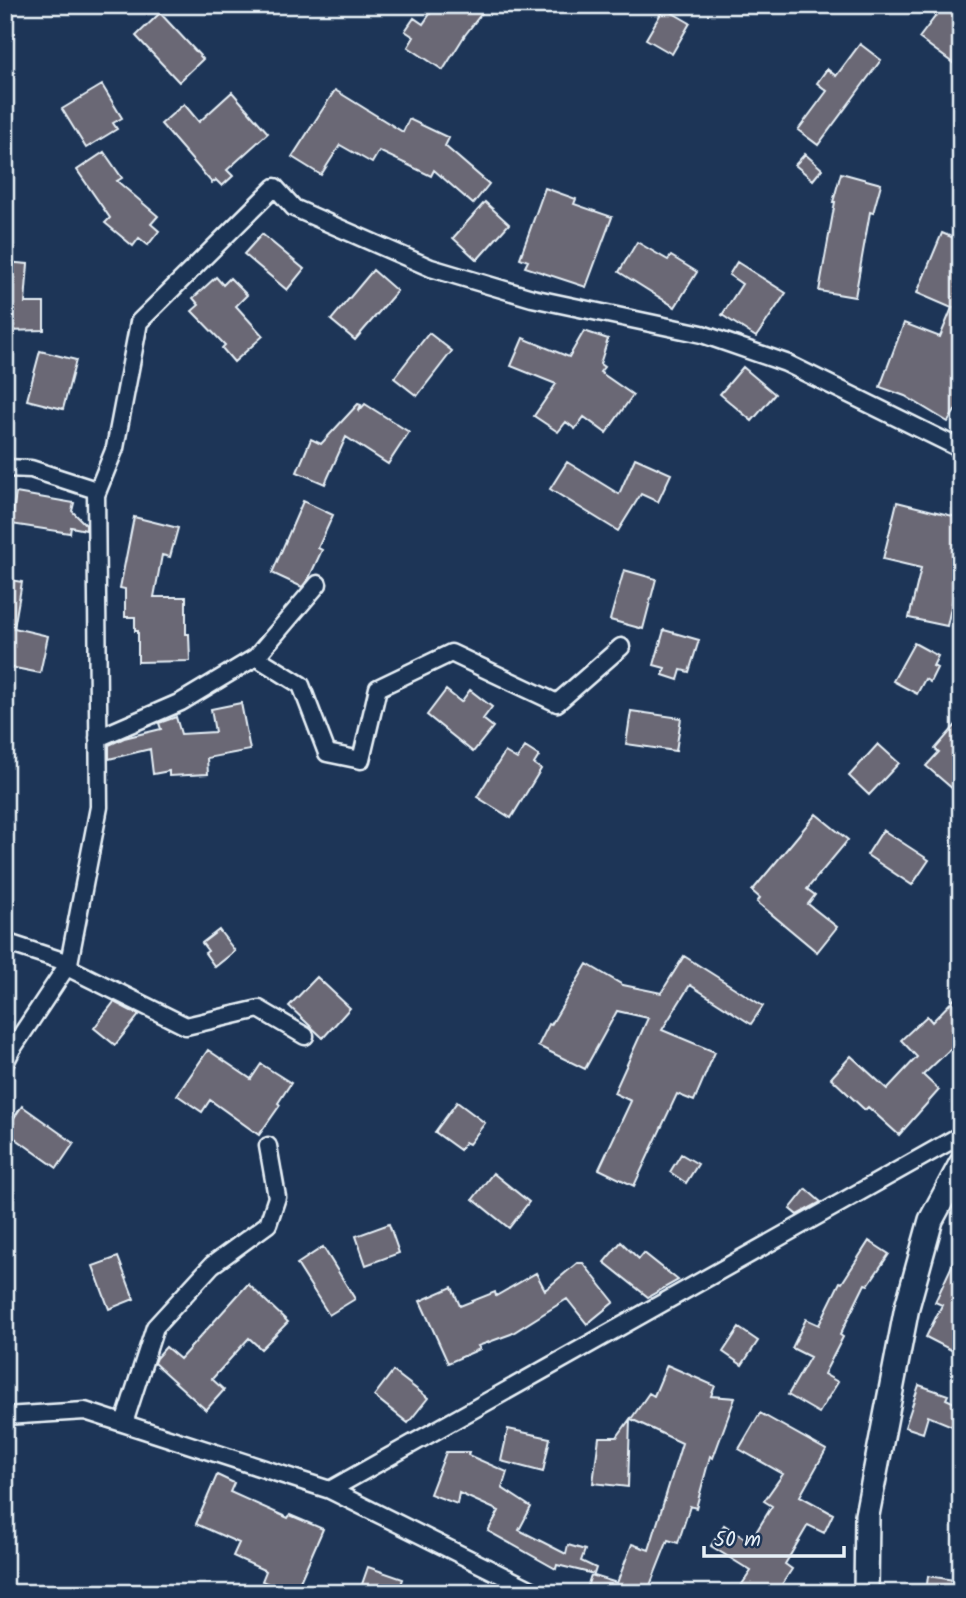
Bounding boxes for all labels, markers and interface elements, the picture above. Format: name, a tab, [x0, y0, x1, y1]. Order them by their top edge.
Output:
scale bar	[704, 1514, 844, 1558]
text: 50 m	[714, 1524, 761, 1557]

